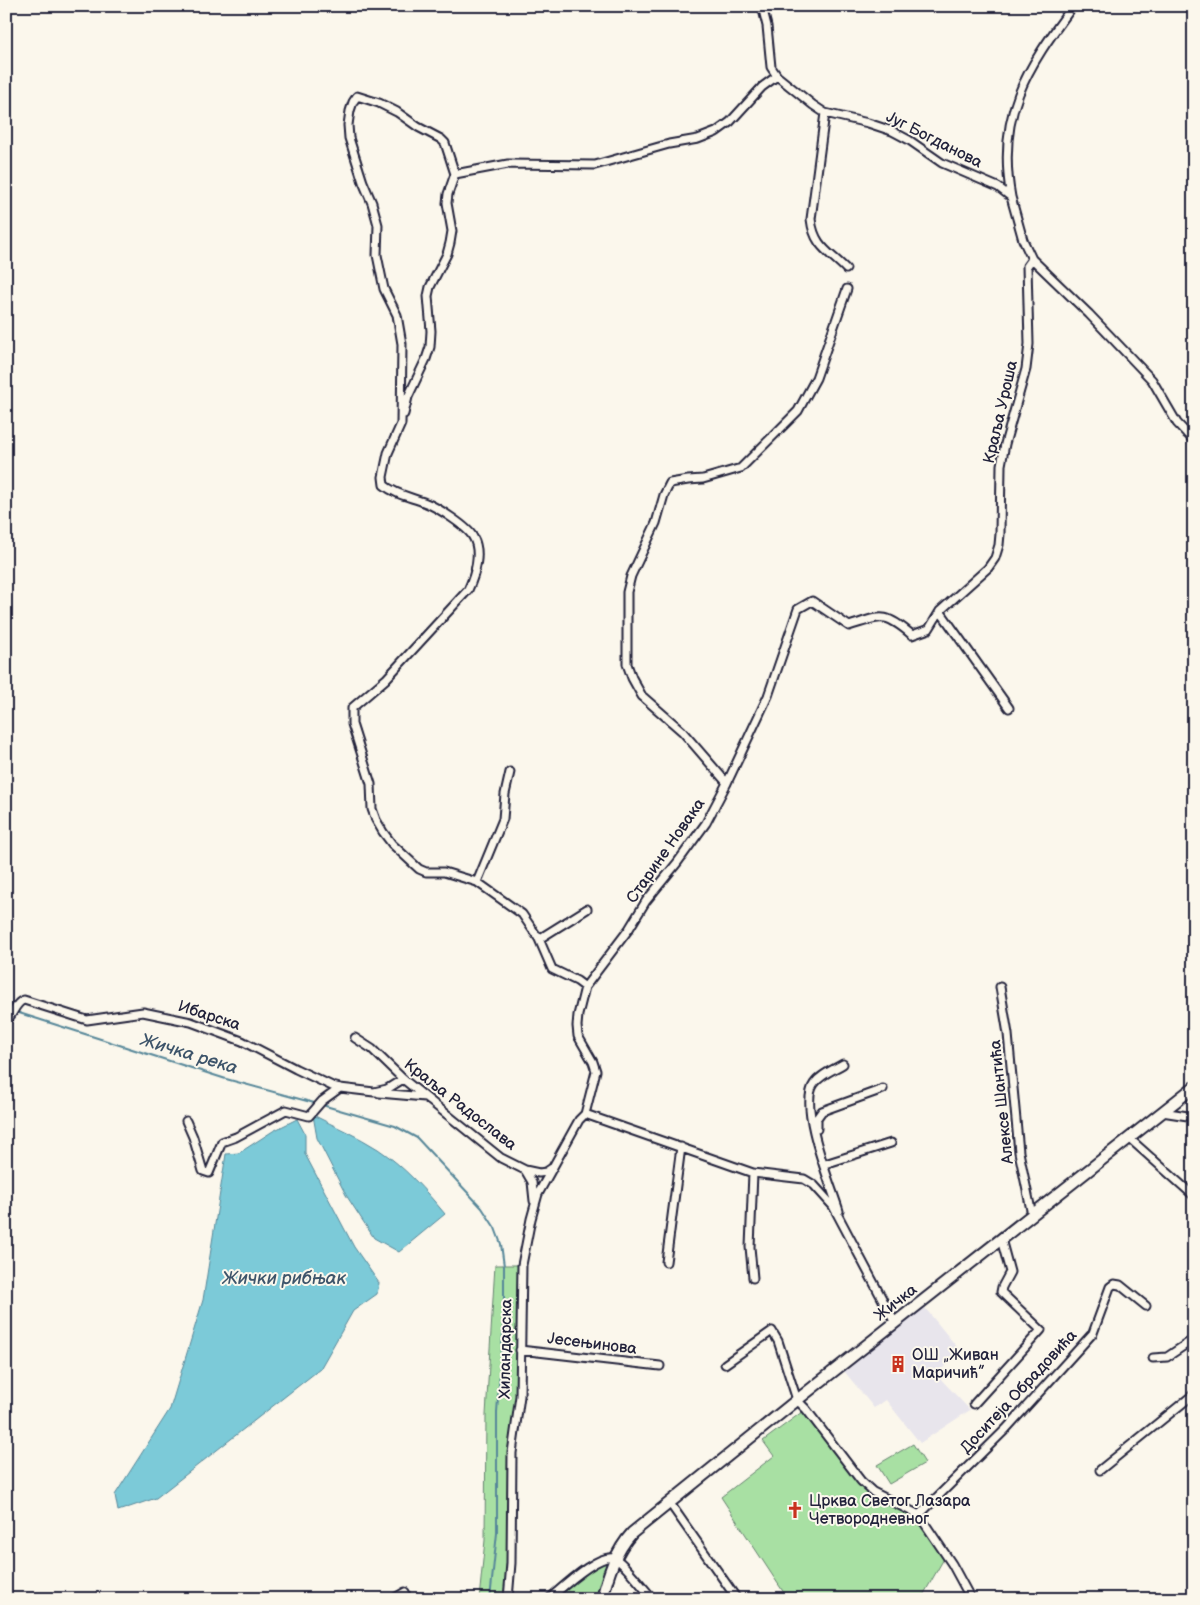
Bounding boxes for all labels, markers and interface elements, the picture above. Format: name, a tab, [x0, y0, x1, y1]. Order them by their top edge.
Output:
street label: Југ Богданова	[883, 108, 986, 173]
street label: Краља Уроша	[980, 358, 1022, 465]
street label: Старине Новака	[623, 795, 709, 907]
street label: Ибарска	[175, 997, 243, 1035]
water label: Жичка река	[137, 1029, 240, 1079]
street label: Алексе Шантића	[986, 1038, 1018, 1166]
street label: Краља Радослава	[400, 1055, 520, 1155]
water label: Жички рибњак	[221, 1268, 346, 1289]
street label: Жичка	[871, 1280, 922, 1326]
street label: Хиландарска	[496, 1298, 516, 1399]
street label: Доситеја Обрадовића	[957, 1326, 1081, 1458]
street label: Јесењинова	[546, 1329, 638, 1359]
place label: ОШ „Живан Маричић”	[912, 1346, 999, 1383]
building icon: ОШ „Живан Маричић”	[888, 1354, 908, 1374]
place label: Црква Светог Лазара Четвородневног	[809, 1492, 971, 1529]
church icon: Црква Светог Лазара Четвородневног	[785, 1500, 805, 1520]

